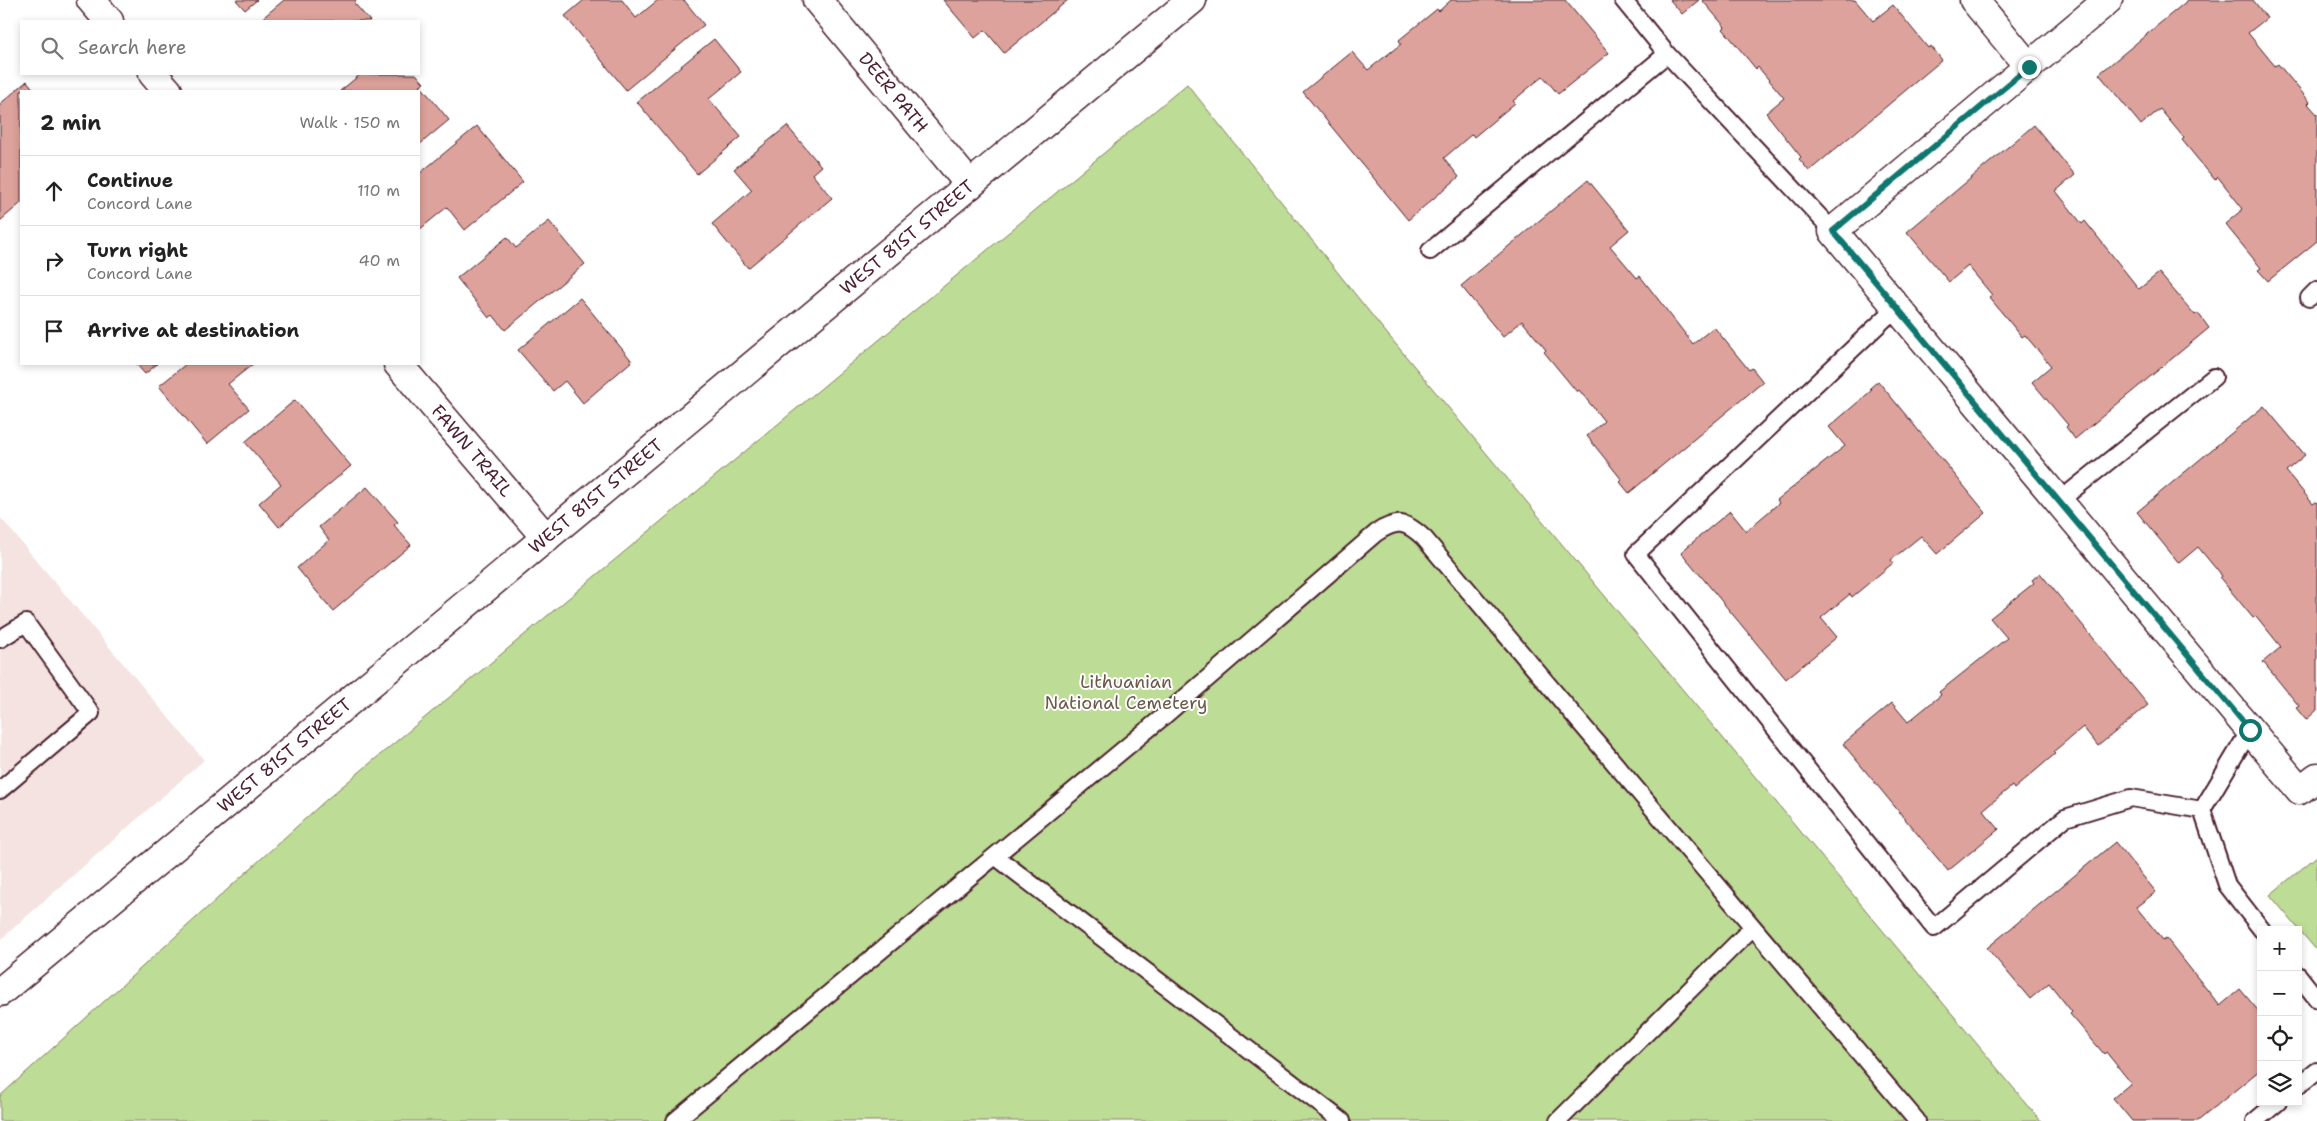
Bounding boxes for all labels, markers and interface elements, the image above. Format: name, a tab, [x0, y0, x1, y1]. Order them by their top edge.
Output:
search box	[20, 20, 420, 75]
icon: search	[38, 34, 66, 62]
text: Search here	[78, 35, 187, 60]
street label: DEER PATH	[853, 47, 934, 138]
route end	[2018, 56, 2041, 79]
text: 2 min	[40, 109, 101, 137]
text: Walk · 150 m	[299, 112, 400, 133]
text: Continue	[87, 168, 173, 193]
street label: WEST 81ST STREET	[835, 174, 979, 300]
icon: ahead	[40, 177, 68, 205]
text: 110 m	[357, 180, 400, 201]
text: Concord Lane	[87, 193, 193, 214]
text: Turn right	[87, 238, 188, 263]
icon: right	[40, 247, 68, 275]
text: 40 m	[358, 250, 400, 271]
text: Concord Lane	[87, 263, 193, 284]
icon: arrive	[40, 317, 68, 345]
text: Arrive at destination	[87, 318, 299, 343]
street label: FAWN TRAIL	[426, 400, 518, 502]
street label: WEST 81ST STREET	[524, 433, 668, 559]
park label: Lithuanian National Cemetery	[1045, 670, 1207, 715]
street label: WEST 81ST STREET	[212, 692, 357, 818]
route start	[2239, 719, 2262, 742]
map controls	[2257, 926, 2302, 1106]
button: +	[2257, 926, 2302, 971]
button: −	[2257, 971, 2302, 1016]
button: locate	[2257, 1016, 2302, 1061]
button: layers	[2257, 1061, 2302, 1106]

